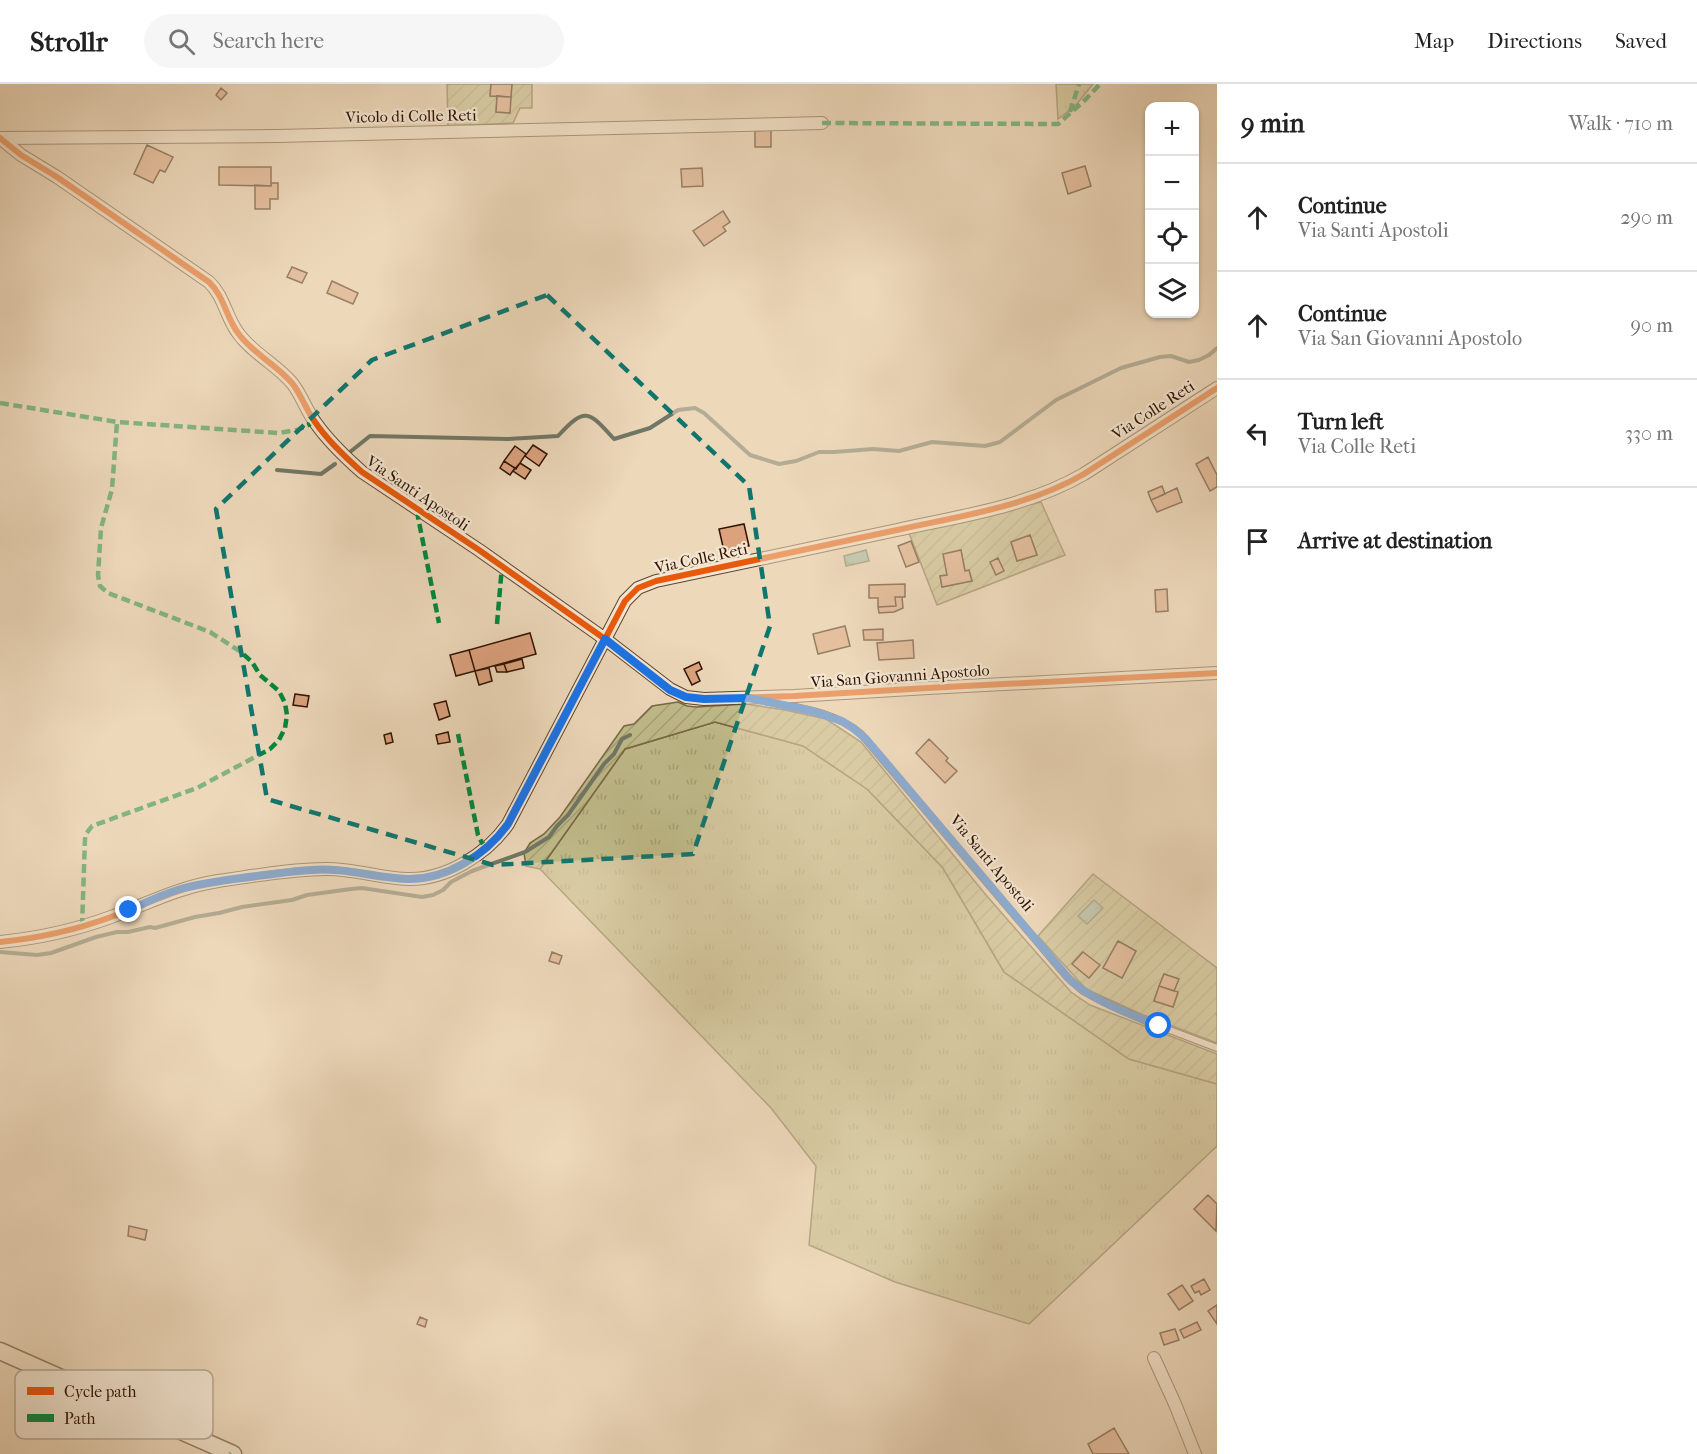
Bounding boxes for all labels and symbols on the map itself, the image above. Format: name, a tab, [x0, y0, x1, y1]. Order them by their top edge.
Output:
street label: Vicolo di Colle Reti	[344, 105, 477, 127]
street label: Via Colle Reti	[1107, 376, 1198, 444]
street label: Via Santi Apostoli	[362, 451, 474, 535]
street label: Via Colle Reti	[652, 539, 749, 577]
street label: Via San Giovanni Apostolo	[809, 660, 990, 692]
street label: Via Santi Apostoli	[945, 810, 1038, 915]
route end	[115, 896, 141, 922]
route start	[1145, 1012, 1171, 1038]
legend	[15, 1370, 213, 1439]
text: Cycle path	[64, 1382, 136, 1401]
text: Path	[64, 1409, 96, 1428]

